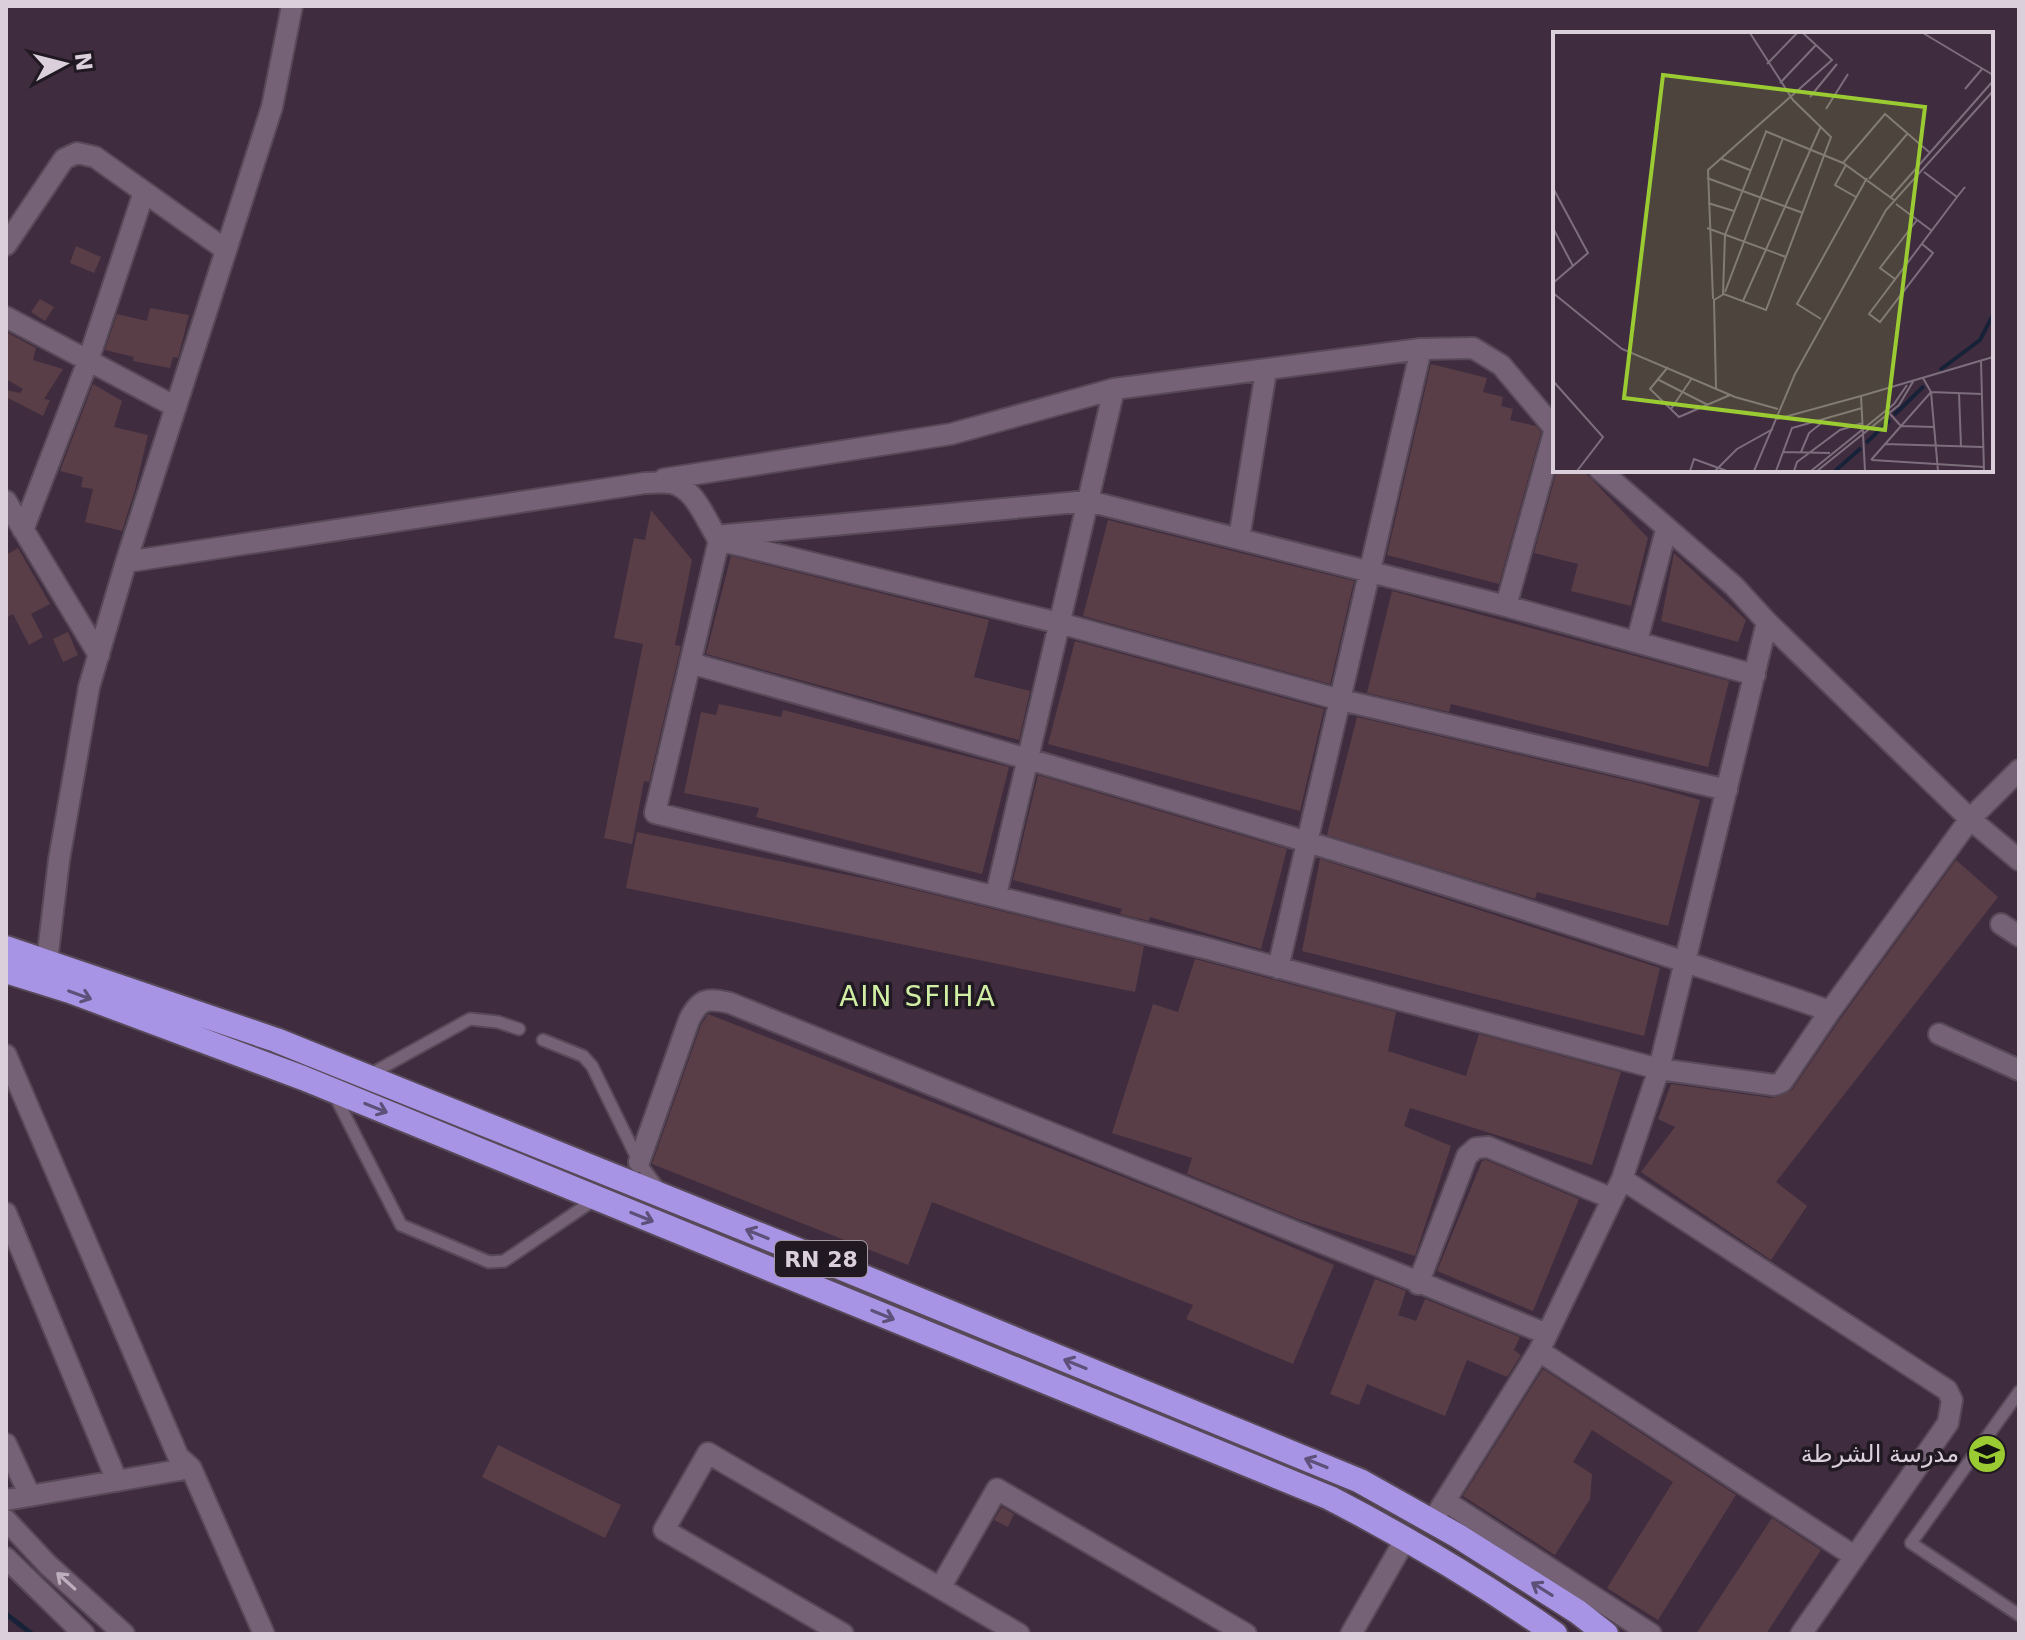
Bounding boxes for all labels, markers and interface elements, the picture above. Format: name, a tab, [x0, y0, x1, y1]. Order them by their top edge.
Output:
north arrow	[24, 24, 104, 104]
inset map	[1553, 32, 1993, 472]
text: N	[70, 51, 97, 72]
district label: AIN SFIHA	[839, 980, 997, 1013]
one-way arrow	[67, 989, 92, 1004]
one-way arrow	[363, 1101, 388, 1116]
one-way arrow	[629, 1210, 654, 1225]
one-way arrow	[745, 1225, 770, 1240]
road number: RN 28	[775, 1241, 867, 1277]
one-way arrow	[870, 1309, 895, 1323]
one-way arrow	[1063, 1356, 1088, 1370]
school or university icon: مدرسة الشرطة	[1966, 1433, 2008, 1475]
place label: مدرسة الشرطة	[1801, 1440, 1959, 1468]
one-way arrow	[1304, 1455, 1329, 1469]
one-way arrow	[56, 1572, 76, 1591]
one-way arrow	[1531, 1581, 1554, 1597]

